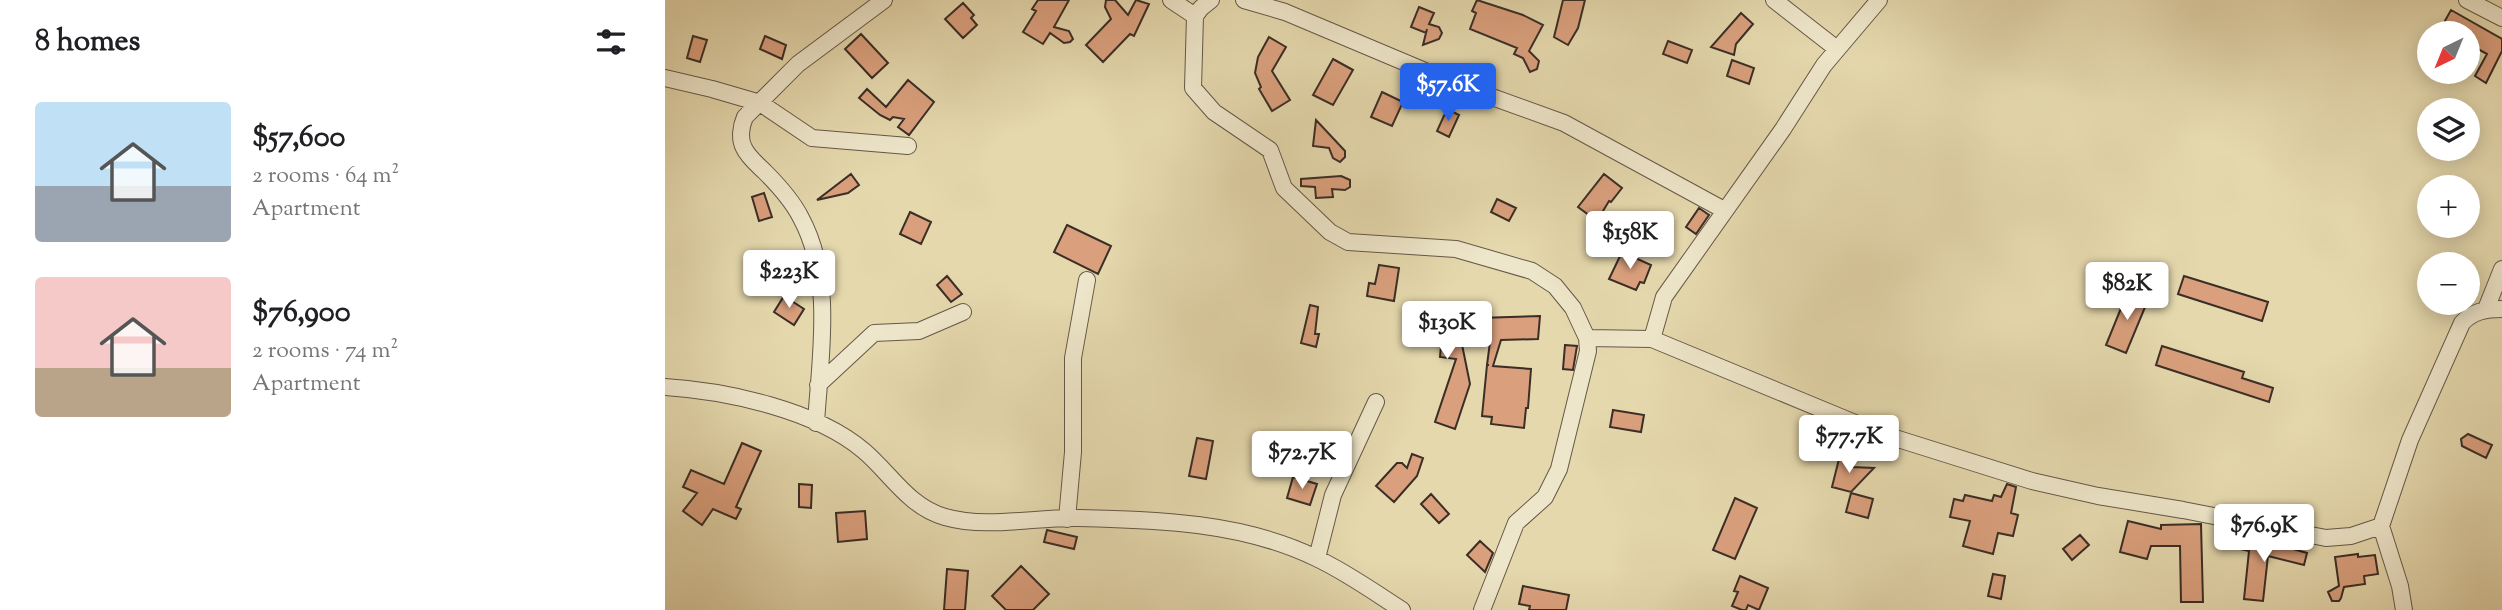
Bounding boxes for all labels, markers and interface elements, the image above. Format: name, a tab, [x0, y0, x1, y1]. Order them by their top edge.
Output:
text: 8 homes	[35, 21, 140, 64]
north arrow	[2417, 21, 2480, 84]
map controls	[2417, 21, 2480, 315]
icon: filters	[592, 23, 630, 61]
pin: $57.6K	[1391, 64, 1505, 123]
text: $57.6K	[1416, 69, 1480, 102]
button: layers	[2417, 98, 2480, 161]
text: $57,600	[252, 117, 345, 160]
icon: home	[91, 130, 175, 214]
text: 2 rooms · 64 m²	[252, 160, 399, 193]
button: +	[2417, 175, 2480, 238]
text: Apartment	[252, 193, 361, 226]
pin: $158K	[1581, 212, 1679, 271]
text: $158K	[1602, 217, 1658, 250]
pin: $223K	[740, 250, 838, 310]
button: −	[2417, 252, 2480, 315]
text: $223K	[759, 256, 819, 289]
pin: $82K	[2086, 262, 2168, 322]
text: $82K	[2102, 268, 2152, 301]
text: $76,900	[252, 292, 351, 335]
pin: $130K	[1398, 302, 1496, 361]
icon: home	[91, 305, 175, 389]
text: $130K	[1418, 307, 1476, 340]
text: 2 rooms · 74 m²	[252, 335, 398, 368]
text: Apartment	[252, 368, 361, 401]
pin: $77.7K	[1792, 416, 1906, 475]
text: $77.7K	[1815, 421, 1883, 454]
pin: $72.7K	[1245, 432, 1359, 491]
text: $72.7K	[1268, 437, 1336, 470]
pin: $76.9K	[2207, 504, 2321, 564]
text: $76.9K	[2230, 510, 2298, 543]

